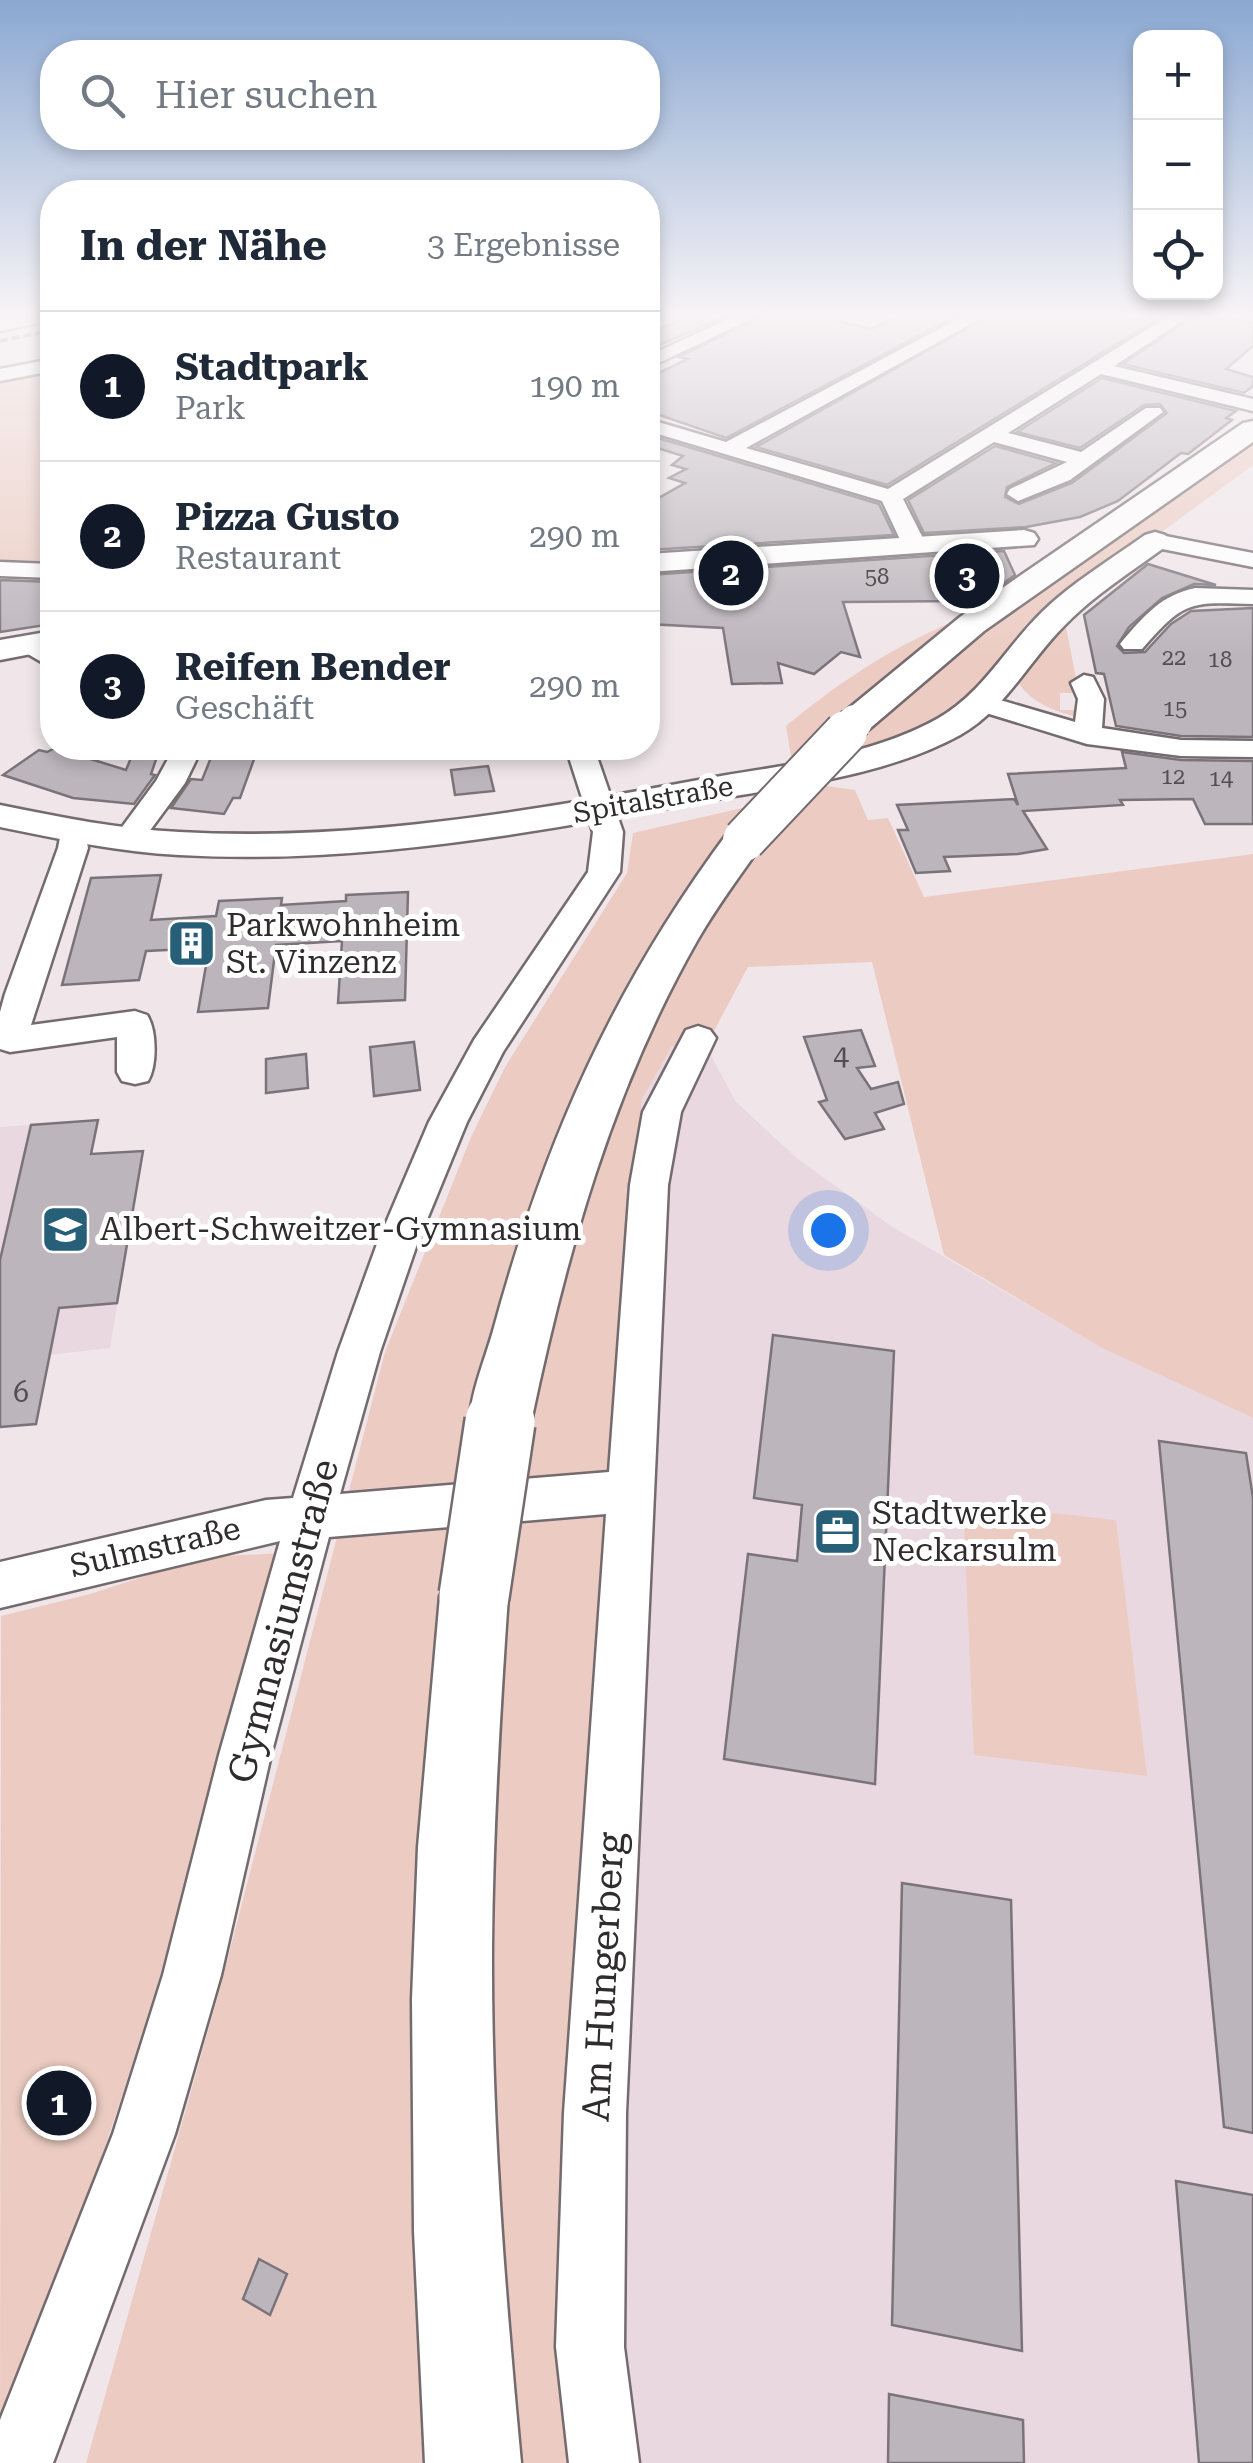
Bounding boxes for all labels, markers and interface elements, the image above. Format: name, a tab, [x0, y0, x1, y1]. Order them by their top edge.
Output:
map controls	[1133, 30, 1223, 300]
button: +	[1133, 30, 1223, 120]
search box	[40, 40, 660, 150]
icon: search	[75, 68, 130, 123]
text: Hier suchen	[155, 73, 378, 117]
button: −	[1133, 120, 1223, 210]
button: locate	[1133, 210, 1223, 300]
text: In der Nähe	[80, 221, 327, 270]
text: 3 Ergebnisse	[427, 226, 620, 264]
text: Stadtpark	[175, 345, 369, 389]
text: 1	[104, 367, 121, 405]
text: 190 m	[529, 367, 620, 405]
text: Park	[175, 389, 246, 427]
text: Pizza Gusto	[175, 495, 400, 539]
text: 2	[104, 517, 121, 555]
text: 290 m	[529, 517, 620, 555]
pin: 2	[698, 536, 764, 610]
pin: 3	[934, 538, 1000, 614]
text: Restaurant	[175, 539, 341, 577]
house number: 58	[865, 564, 889, 589]
text: Reifen Bender	[175, 645, 451, 689]
house number: 22	[1162, 645, 1186, 670]
house number: 18	[1208, 647, 1232, 672]
text: 3	[104, 667, 121, 705]
text: 290 m	[529, 667, 620, 705]
text: Geschäft	[175, 689, 314, 727]
house number: 15	[1163, 696, 1187, 721]
house number: 12	[1161, 764, 1185, 789]
house number: 14	[1209, 766, 1234, 791]
street label: Spitalstraße	[571, 769, 736, 830]
place label: Parkwohnheim St. Vinzenz	[226, 906, 460, 981]
building icon: Parkwohnheim St. Vinzenz	[165, 917, 217, 969]
house number: 4	[833, 1039, 849, 1072]
school or university icon: Albert-Schweitzer-Gymnasium	[39, 1203, 91, 1255]
your location	[803, 1205, 854, 1256]
place label: Albert-Schweitzer-Gymnasium	[100, 1210, 581, 1248]
house number: 6	[13, 1376, 29, 1409]
street label: Gymnasiumstraße	[219, 1454, 348, 1788]
place label: Stadtwerke Neckarsulm	[872, 1494, 1057, 1569]
office icon: Stadtwerke Neckarsulm	[811, 1505, 863, 1557]
street label: Sulmstraße	[66, 1509, 244, 1585]
street label: Am Hungerberg	[573, 1831, 634, 2123]
pin: 1	[27, 2066, 92, 2140]

